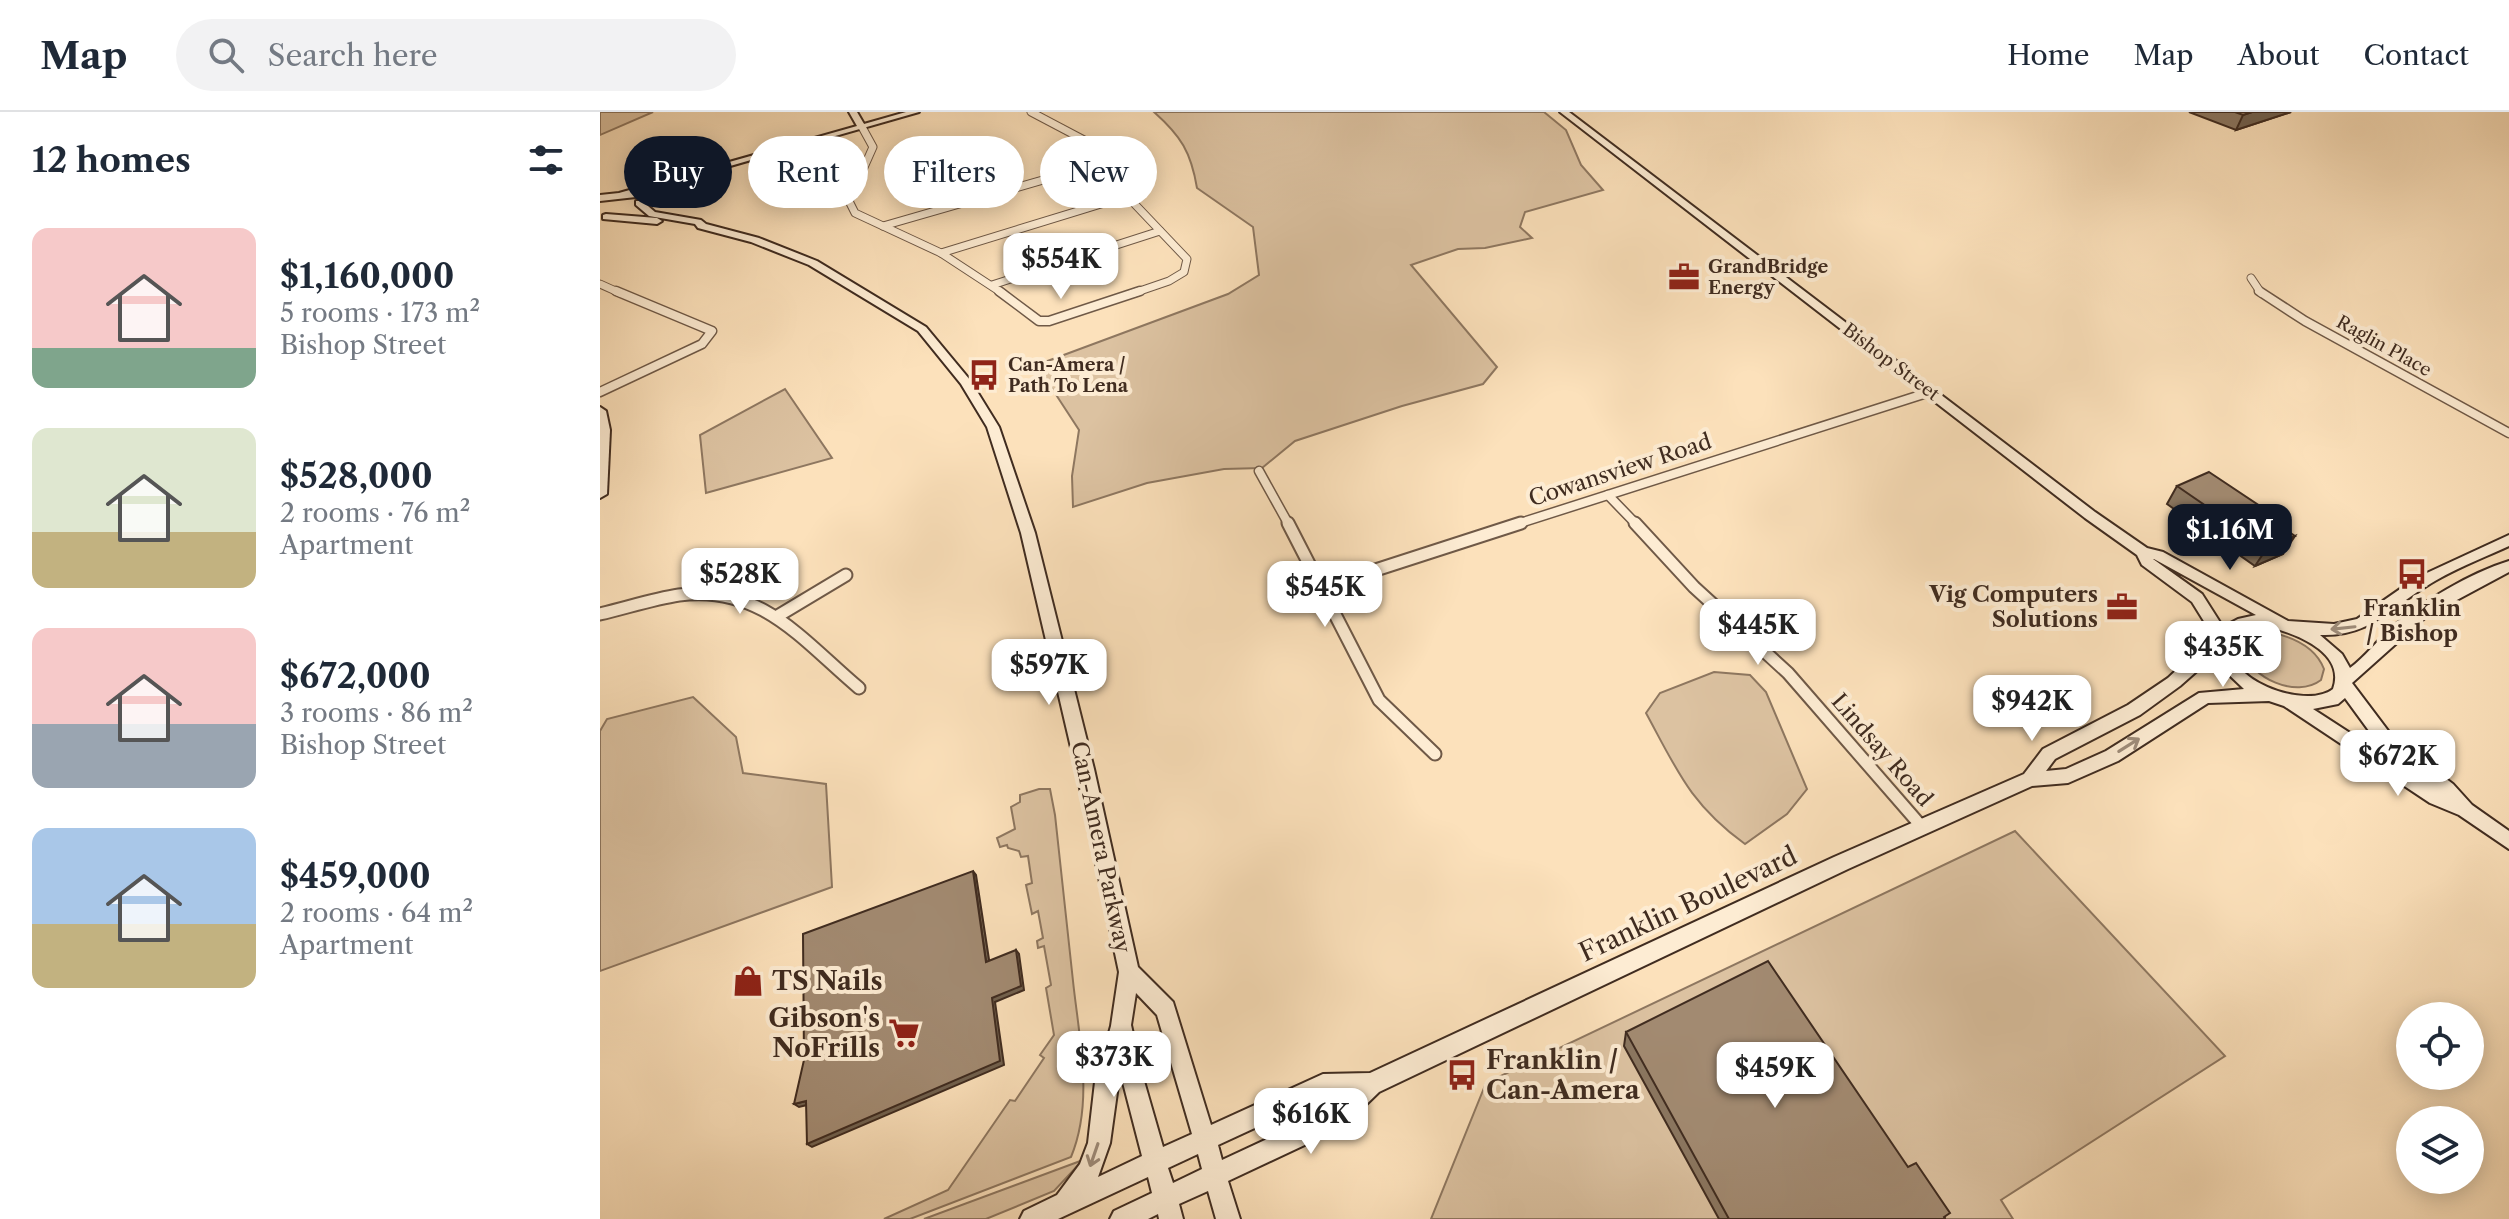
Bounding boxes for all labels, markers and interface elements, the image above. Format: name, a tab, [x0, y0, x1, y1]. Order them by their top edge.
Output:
search box	[176, 19, 736, 91]
text: Map	[40, 32, 128, 79]
icon: search	[204, 33, 248, 77]
text: Search here	[268, 37, 438, 74]
text: Home	[2007, 38, 2089, 72]
text: Map	[2133, 38, 2193, 72]
text: About	[2237, 38, 2319, 72]
text: Contact	[2363, 38, 2469, 72]
chip: Buy	[624, 136, 732, 208]
chip: Rent	[748, 136, 868, 208]
chip: Filters	[884, 136, 1024, 208]
chip: New	[1040, 136, 1157, 208]
icon: filters	[524, 138, 568, 182]
text: 12 homes	[32, 139, 191, 181]
pin: $554K	[1005, 233, 1117, 301]
text: $554K	[1021, 243, 1101, 275]
text: $1,160,000	[280, 255, 454, 297]
place label: GrandBridge Energy	[1708, 256, 1829, 299]
icon: home	[96, 260, 192, 356]
office icon: GrandBridge Energy	[1667, 260, 1701, 294]
text: 5 rooms · 173 m²	[280, 297, 480, 329]
street label: Raglin Place	[2333, 311, 2435, 381]
street label: Bishop Street	[1838, 319, 1944, 406]
text: Bishop Street	[280, 329, 446, 361]
place label: Can-Amera / Path To Lena	[1008, 354, 1129, 397]
bus stop icon: Can-Amera / Path To Lena	[967, 358, 1001, 392]
street label: Cowansview Road	[1525, 428, 1715, 512]
text: $528,000	[280, 455, 433, 497]
icon: home	[96, 460, 192, 556]
text: 2 rooms · 76 m²	[280, 497, 470, 529]
pin: $1.16M	[2165, 504, 2295, 572]
text: $1.16M	[2186, 514, 2274, 546]
text: Apartment	[280, 529, 413, 561]
pin: $528K	[684, 548, 796, 616]
bus stop icon: Franklin / Bishop	[2395, 557, 2429, 591]
text: $528K	[699, 558, 781, 590]
pin: $545K	[1269, 561, 1381, 629]
text: $545K	[1285, 571, 1365, 603]
place label: Vig Computers Solutions	[1928, 581, 2098, 633]
office icon: Vig Computers Solutions	[2105, 590, 2139, 624]
place label: Franklin / Bishop	[2363, 595, 2461, 647]
pin: $445K	[1702, 599, 1814, 667]
text: $445K	[1718, 609, 1798, 641]
one-way arrow	[2330, 620, 2356, 635]
pin: $435K	[2167, 621, 2279, 689]
text: $435K	[2183, 631, 2263, 663]
pin: $597K	[993, 639, 1105, 707]
text: $597K	[1010, 649, 1088, 681]
text: $672,000	[280, 655, 431, 697]
icon: home	[96, 660, 192, 756]
pin: $942K	[1976, 675, 2088, 743]
text: $942K	[1991, 685, 2073, 717]
street label: Lindsay Road	[1826, 688, 1938, 812]
text: 3 rooms · 86 m²	[280, 697, 473, 729]
text: Bishop Street	[280, 729, 446, 761]
pin: $672K	[2342, 730, 2454, 798]
one-way arrow	[2117, 737, 2140, 753]
street label: Can-Amera Parkway	[1065, 739, 1137, 956]
text: $672K	[2358, 740, 2438, 772]
street label: Franklin Boulevard	[1574, 839, 1802, 969]
text: $459,000	[280, 855, 431, 897]
icon: home	[96, 860, 192, 956]
text: 2 rooms · 64 m²	[280, 897, 473, 929]
text: Apartment	[280, 929, 413, 961]
shop icon: TS Nails	[731, 964, 765, 998]
place label: TS Nails	[772, 965, 883, 997]
place label: Gibson's NoFrills	[768, 1002, 880, 1064]
map controls	[2396, 1002, 2484, 1194]
button: locate	[2396, 1002, 2484, 1090]
supermarket icon: Gibson's NoFrills	[887, 1016, 921, 1050]
pin: $373K	[1058, 1031, 1170, 1099]
text: $373K	[1075, 1041, 1153, 1073]
pin: $459K	[1719, 1042, 1831, 1110]
place label: Franklin / Can-Amera	[1486, 1044, 1641, 1106]
text: $459K	[1735, 1052, 1815, 1084]
bus stop icon: Franklin / Can-Amera	[1445, 1058, 1479, 1092]
pin: $616K	[1255, 1088, 1367, 1156]
text: $616K	[1272, 1098, 1350, 1130]
button: layers	[2396, 1106, 2484, 1194]
one-way arrow	[1086, 1143, 1101, 1168]

